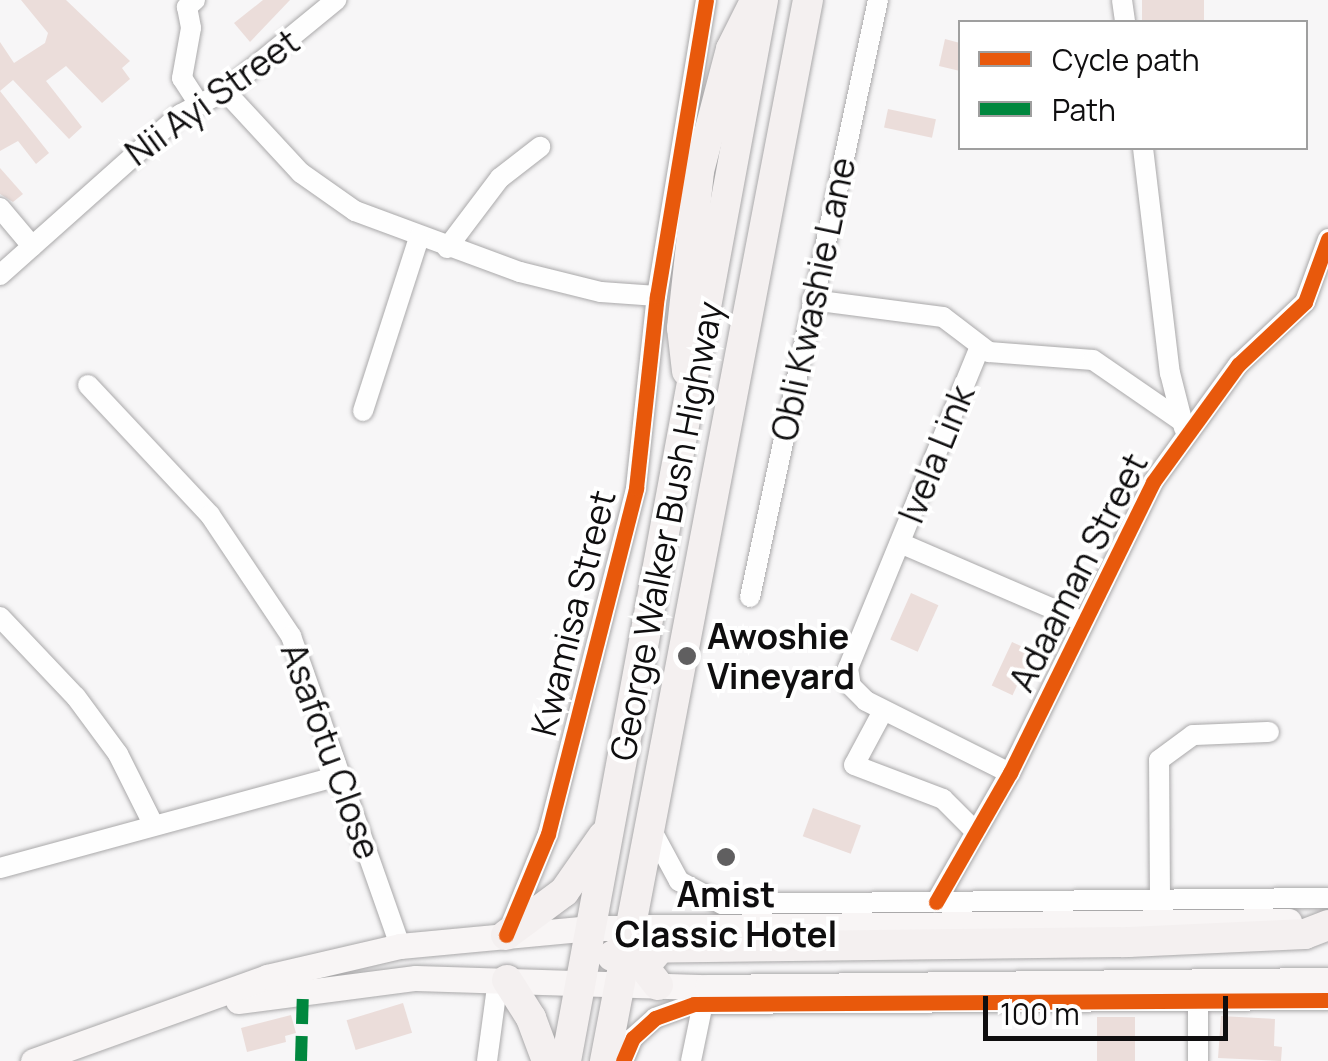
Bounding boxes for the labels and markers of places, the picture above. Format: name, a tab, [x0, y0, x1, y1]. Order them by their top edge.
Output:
place label: Awoshie Vineyard	[707, 615, 855, 697]
marker: Awoshie Vineyard	[676, 645, 698, 667]
marker: Amist Classic Hotel	[715, 846, 737, 868]
place label: Amist Classic Hotel	[615, 873, 837, 955]

